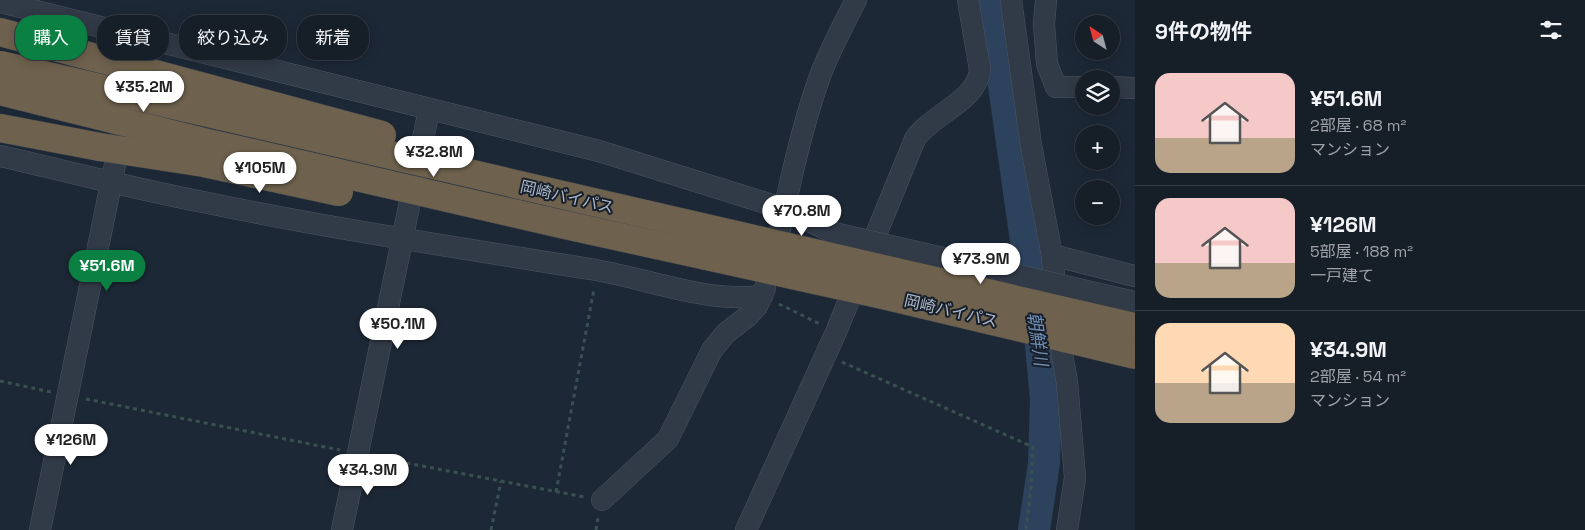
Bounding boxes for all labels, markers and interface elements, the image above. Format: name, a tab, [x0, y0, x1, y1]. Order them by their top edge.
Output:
chip: 購入	[15, 15, 87, 60]
chip: 賃貸	[97, 15, 169, 60]
chip: 絞り込み	[179, 15, 287, 60]
chip: 新着	[297, 15, 369, 60]
north arrow	[1075, 15, 1120, 60]
map controls	[1075, 15, 1120, 225]
icon: filters	[1537, 16, 1565, 44]
text: 9件の物件	[1155, 18, 1252, 45]
pin: ¥35.2M	[103, 70, 185, 113]
button: layers	[1075, 70, 1120, 115]
text: ¥35.2M	[115, 76, 173, 97]
text: ¥51.6M	[1310, 85, 1382, 112]
icon: home	[1195, 93, 1255, 153]
text: 2部屋 · 68 m²	[1310, 115, 1406, 136]
button: +	[1075, 125, 1120, 170]
pin: ¥32.8M	[393, 136, 475, 178]
text: マンション	[1310, 139, 1390, 160]
text: ¥32.8M	[405, 141, 463, 162]
pin: ¥105M	[225, 152, 295, 194]
text: ¥105M	[234, 157, 286, 178]
street label: 岡崎バイパス	[518, 176, 616, 218]
button: −	[1075, 180, 1120, 225]
pin: ¥70.8M	[761, 194, 843, 237]
text: ¥70.8M	[773, 200, 831, 221]
text: ¥126M	[1310, 211, 1377, 238]
icon: home	[1195, 218, 1255, 278]
text: 5部屋 · 188 m²	[1310, 241, 1413, 262]
pin: ¥73.9M	[940, 242, 1022, 285]
text: ¥73.9M	[952, 248, 1010, 269]
pin: ¥51.6M	[66, 250, 148, 292]
text: ¥51.6M	[79, 255, 135, 276]
text: 一戸建て	[1310, 265, 1374, 286]
street label: 岡崎バイパス	[902, 290, 1000, 332]
pin: ¥50.1M	[357, 308, 439, 350]
water label: 朝鮮川	[1023, 311, 1053, 369]
text: ¥50.1M	[371, 313, 425, 334]
text: ¥34.9M	[1310, 336, 1387, 363]
icon: home	[1195, 343, 1255, 403]
text: 2部屋 · 54 m²	[1310, 366, 1406, 387]
text: マンション	[1310, 390, 1390, 411]
pin: ¥126M	[36, 424, 106, 466]
text: ¥126M	[46, 429, 96, 450]
pin: ¥34.9M	[327, 454, 409, 496]
text: ¥34.9M	[339, 459, 397, 480]

